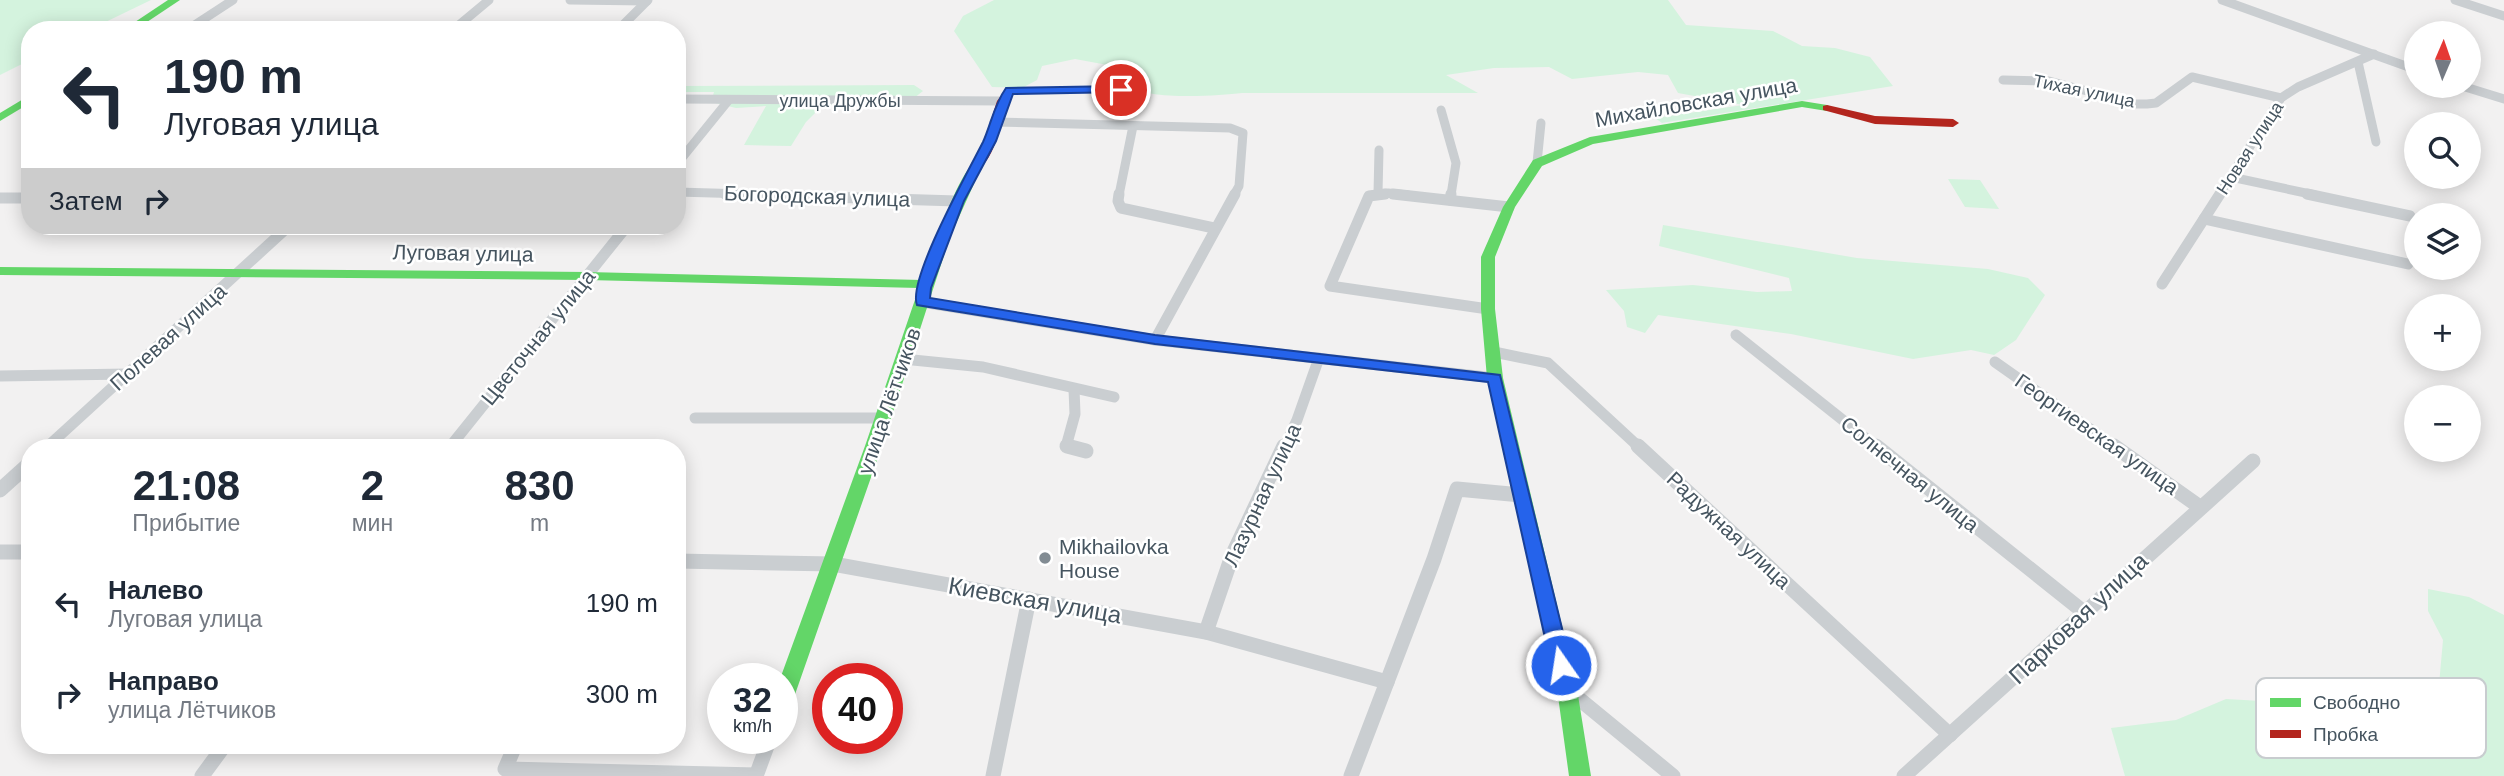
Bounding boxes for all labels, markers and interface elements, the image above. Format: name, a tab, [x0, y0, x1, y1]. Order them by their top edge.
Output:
north arrow	[2404, 21, 2482, 98]
map controls	[2404, 21, 2481, 462]
icon: left	[49, 49, 140, 140]
text: 190 m	[164, 49, 303, 103]
pin	[1091, 60, 1151, 120]
street label: Тихая улица	[2031, 70, 2138, 112]
icon: arrive	[1102, 71, 1140, 109]
street label: Михайловская улица	[1593, 73, 1799, 131]
street label: улица Дружбы	[779, 91, 901, 111]
street label: Новая улица	[2213, 97, 2288, 198]
text: Луговая улица	[164, 106, 379, 142]
button: search	[2404, 112, 2481, 189]
street label: Богородская улица	[724, 181, 911, 211]
icon: right	[137, 182, 175, 220]
text: Затем	[49, 186, 123, 216]
button: layers	[2404, 203, 2481, 280]
street label: Луговая улица	[392, 240, 534, 266]
street label: Цветочная улица	[476, 265, 600, 409]
street label: Полевая улица	[105, 279, 231, 395]
button: +	[2404, 294, 2481, 371]
street label: улица Лётчиков	[853, 325, 925, 477]
street label: Георгиевская улица	[2011, 369, 2183, 499]
button: −	[2404, 385, 2481, 462]
street label: Солнечная улица	[1837, 411, 1984, 537]
street label: Лазурная улица	[1219, 420, 1305, 570]
text: 21:08	[133, 462, 240, 509]
text: 2	[361, 462, 384, 509]
text: 830	[505, 462, 575, 509]
street label: Радужная улица	[1663, 467, 1796, 593]
text: Прибытие	[132, 510, 240, 536]
text: мин	[352, 510, 393, 536]
text: m	[530, 510, 549, 536]
place label: Mikhailovka House	[1059, 535, 1169, 582]
street label: Парковая улица	[2003, 546, 2153, 689]
marker: Mikhailovka House	[1037, 550, 1053, 566]
street label: Киевская улица	[946, 571, 1124, 629]
text: Налево	[108, 575, 203, 605]
icon: left	[49, 585, 87, 623]
text: 190 m	[586, 588, 658, 618]
text: Луговая улица	[108, 606, 262, 632]
position arrow	[1524, 628, 1598, 702]
speed limit sign: 40	[812, 663, 903, 754]
text: Направо	[108, 666, 219, 696]
icon: right	[49, 676, 87, 714]
legend	[2256, 678, 2486, 758]
text: 300 m	[586, 679, 658, 709]
text: 32	[733, 680, 772, 719]
text: Свободно	[2313, 692, 2400, 713]
text: улица Лётчиков	[108, 697, 276, 723]
text: km/h	[733, 716, 772, 736]
text: Пробка	[2313, 724, 2378, 745]

